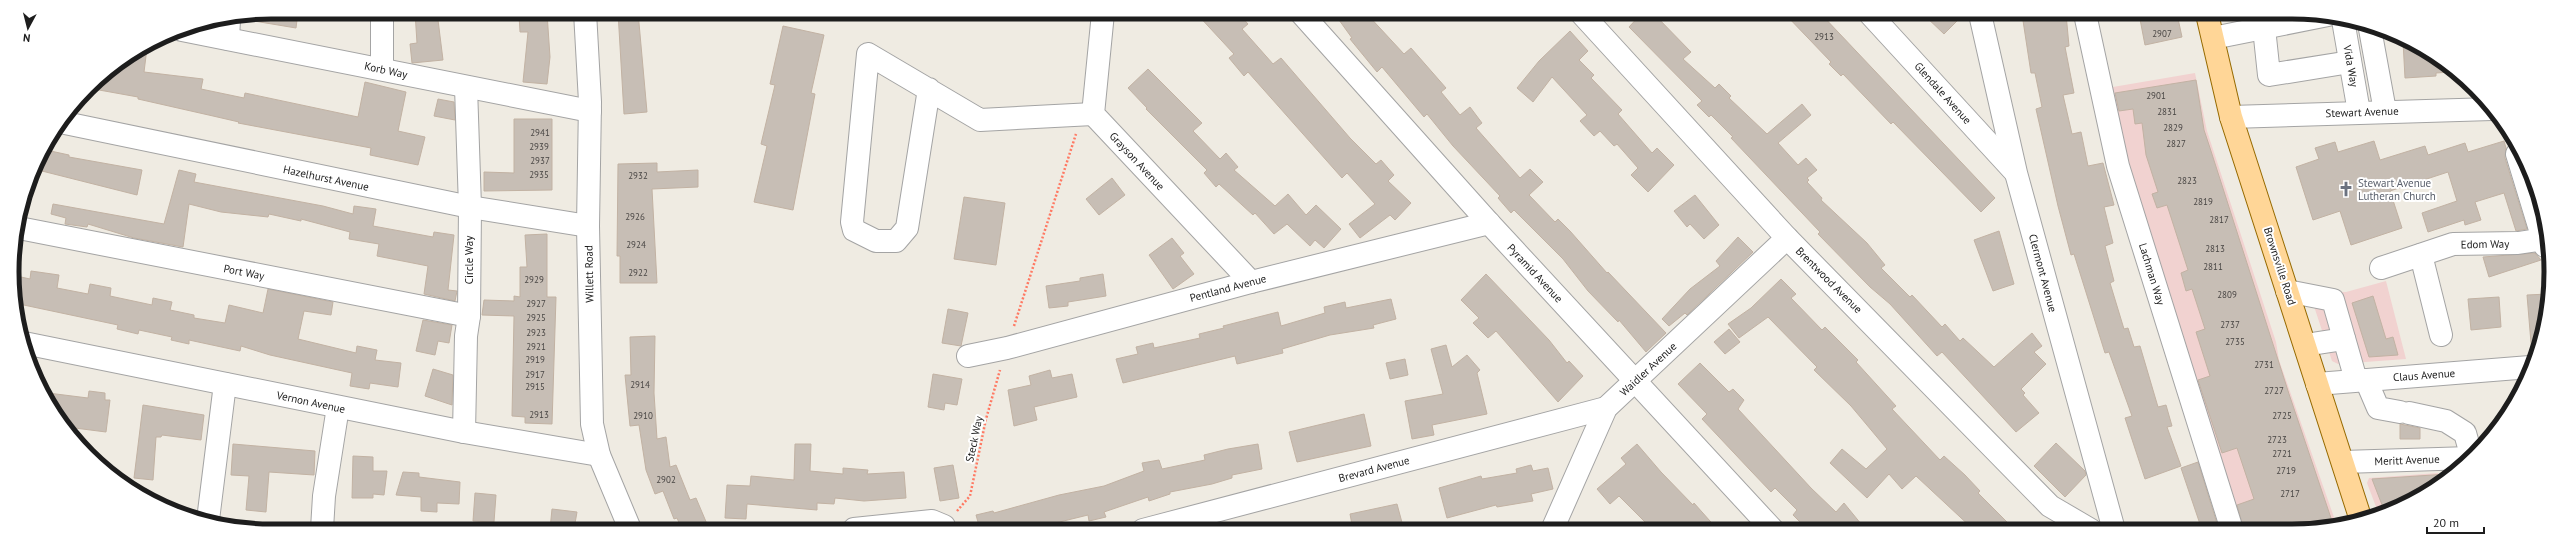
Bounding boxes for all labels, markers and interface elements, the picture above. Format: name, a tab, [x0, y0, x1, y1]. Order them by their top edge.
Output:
north arrow	[8, 8, 48, 48]
house number: 2907	[2152, 28, 2172, 39]
text: N	[22, 31, 31, 45]
house number: 2913	[1814, 31, 1834, 42]
street label: Vida Way	[2340, 43, 2362, 89]
street label: Korb Way	[363, 59, 410, 82]
street label: Glendale Avenue	[1911, 59, 1975, 127]
house number: 2901	[2146, 90, 2166, 101]
street label: Stewart Avenue	[2325, 104, 2399, 120]
house number: 2831	[2157, 106, 2177, 117]
house number: 2829	[2163, 122, 2183, 133]
house number: 2941	[530, 127, 550, 138]
street label: Grayson Avenue	[1106, 129, 1168, 193]
house number: 2827	[2166, 138, 2186, 149]
house number: 2939	[529, 141, 549, 152]
house number: 2937	[530, 155, 550, 166]
street label: Hazelhurst Avenue	[282, 162, 371, 194]
house number: 2935	[529, 169, 549, 180]
house number: 2932	[628, 170, 648, 181]
house number: 2823	[2177, 175, 2197, 186]
place label: Stewart Avenue Lutheran Church	[2358, 176, 2436, 203]
church icon: Stewart Avenue Lutheran Church	[2337, 180, 2355, 198]
house number: 2819	[2193, 196, 2213, 207]
house number: 2926	[625, 211, 645, 222]
house number: 2817	[2209, 214, 2229, 225]
street label: Brownsville Road	[2261, 225, 2299, 307]
street label: Clermont Avenue	[2026, 232, 2060, 314]
street label: Circle Way	[462, 235, 476, 284]
street label: Edom Way	[2461, 237, 2510, 251]
house number: 2924	[626, 239, 646, 250]
street label: Pyramid Avenue	[1504, 241, 1566, 306]
street label: Lachman Way	[2136, 241, 2168, 308]
house number: 2813	[2205, 243, 2225, 254]
street label: Brentwood Avenue	[1793, 244, 1865, 316]
street label: Willett Road	[581, 245, 597, 303]
street label: Port Way	[222, 261, 267, 283]
house number: 2811	[2203, 261, 2223, 272]
house number: 2922	[628, 267, 648, 278]
street label: Pentland Avenue	[1188, 271, 1268, 305]
house number: 2929	[524, 274, 544, 285]
house number: 2809	[2217, 289, 2237, 300]
house number: 2927	[526, 298, 546, 309]
house number: 2925	[526, 312, 546, 323]
house number: 2737	[2220, 319, 2240, 330]
house number: 2923	[526, 327, 546, 338]
house number: 2735	[2225, 336, 2245, 347]
street label: Waidler Avenue	[1617, 339, 1680, 399]
house number: 2921	[526, 341, 546, 352]
house number: 2919	[525, 354, 545, 365]
house number: 2731	[2254, 359, 2274, 370]
street label: Claus Avenue	[2392, 366, 2456, 384]
house number: 2917	[525, 369, 545, 380]
house number: 2914	[630, 379, 650, 390]
house number: 2915	[525, 381, 545, 392]
house number: 2727	[2264, 385, 2284, 396]
street label: Vernon Avenue	[274, 388, 347, 416]
house number: 2913	[529, 409, 549, 420]
house number: 2910	[633, 410, 653, 421]
house number: 2725	[2272, 410, 2292, 421]
street label: Steck Way	[962, 414, 986, 463]
house number: 2723	[2267, 434, 2287, 445]
house number: 2721	[2272, 448, 2292, 459]
street label: Meritt Avenue	[2374, 452, 2440, 468]
street label: Brevard Avenue	[1337, 453, 1411, 485]
house number: 2719	[2276, 465, 2296, 476]
house number: 2902	[656, 474, 676, 485]
house number: 2717	[2280, 488, 2300, 499]
scale bar	[2427, 509, 2484, 535]
text: 20 m	[2433, 515, 2459, 530]

